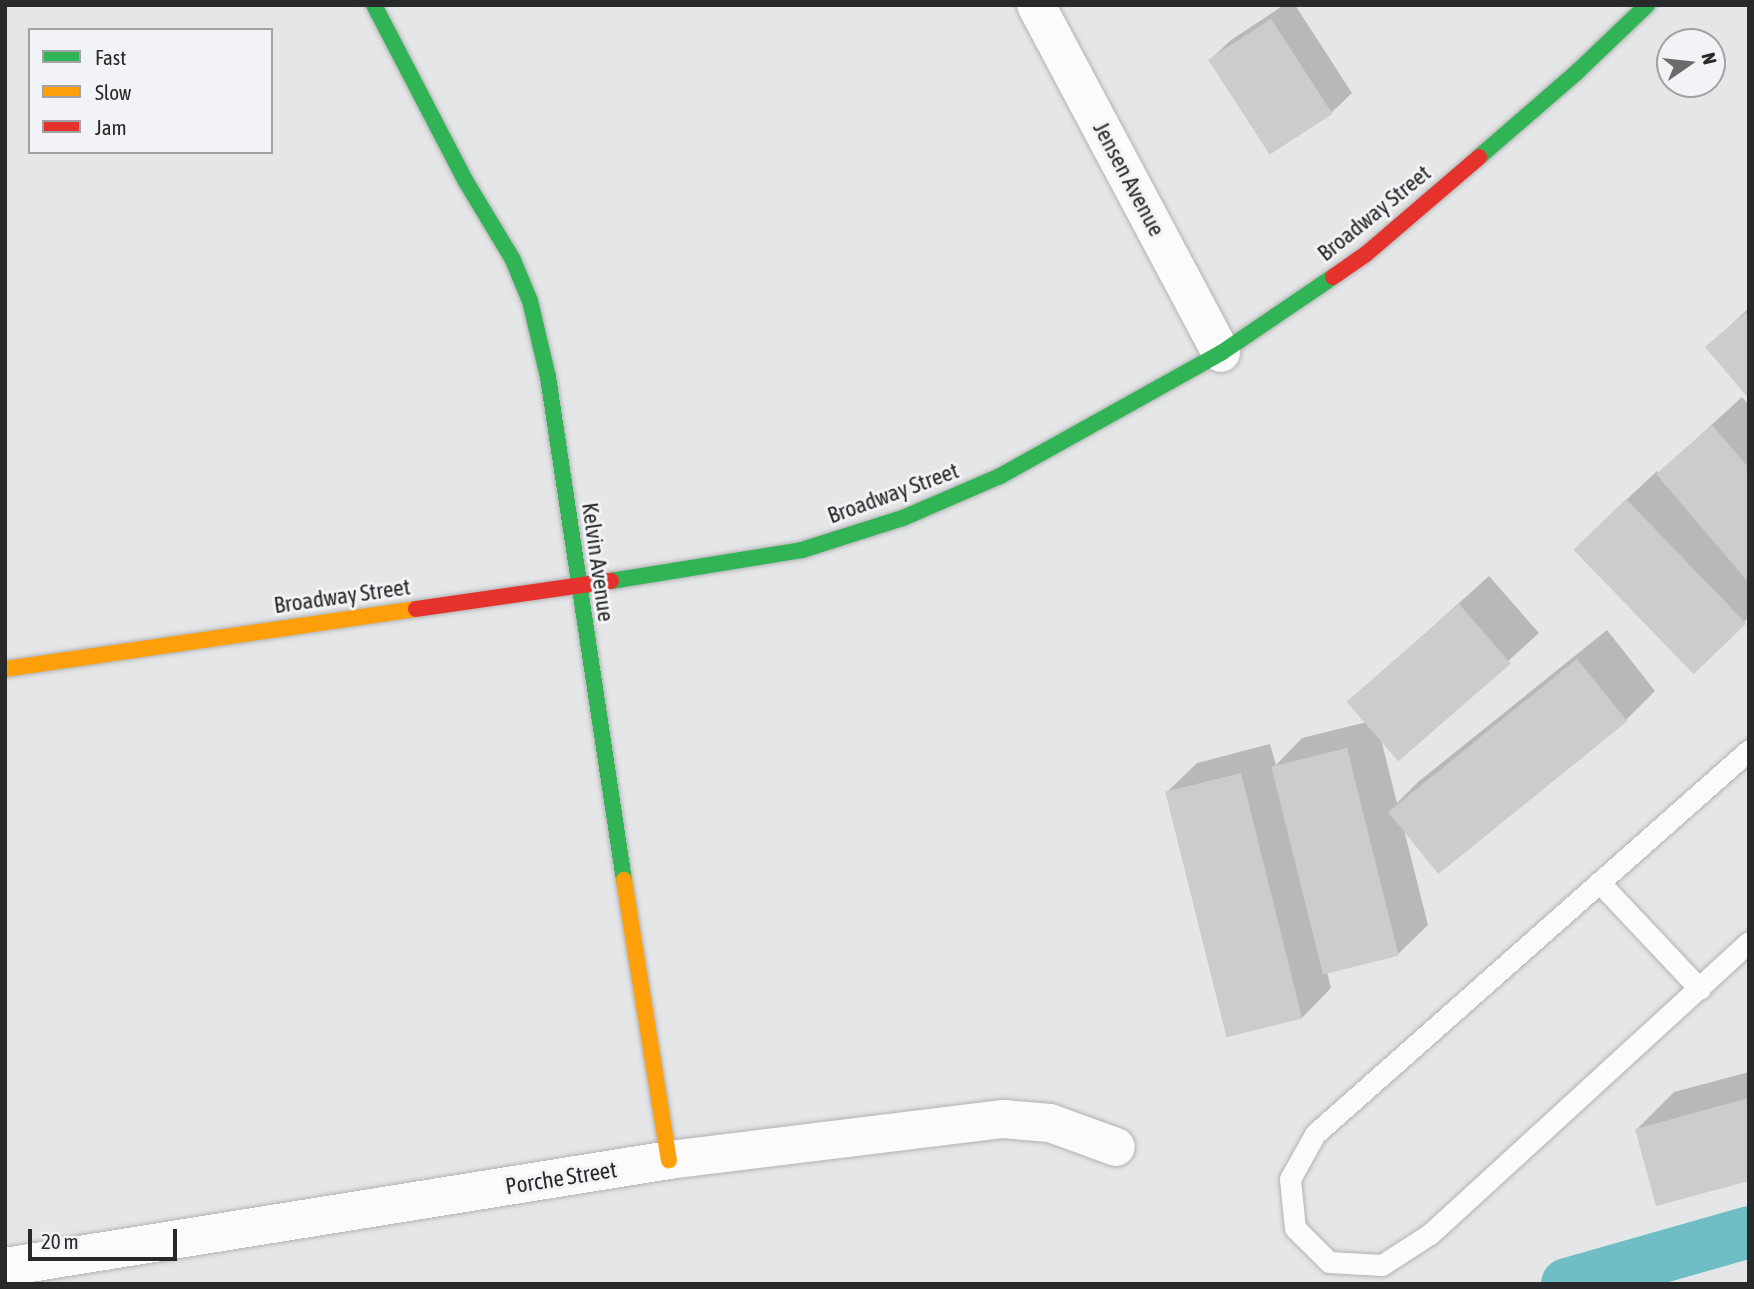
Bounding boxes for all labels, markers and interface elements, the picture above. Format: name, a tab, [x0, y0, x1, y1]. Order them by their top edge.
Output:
legend	[28, 28, 273, 154]
north arrow	[1656, 28, 1726, 98]
text: Fast	[95, 45, 126, 69]
text: N	[1697, 50, 1721, 67]
text: Slow	[95, 80, 131, 104]
text: Jam	[95, 115, 127, 139]
street label: Jensen Avenue	[1087, 117, 1171, 241]
street label: Broadway Street	[1312, 159, 1436, 267]
street label: Broadway Street	[824, 457, 962, 529]
street label: Kelvin Avenue	[576, 501, 620, 623]
street label: Broadway Street	[272, 573, 412, 619]
street label: Porche Street	[503, 1156, 619, 1200]
scale bar	[32, 1216, 180, 1260]
text: 20 m	[41, 1229, 79, 1253]

